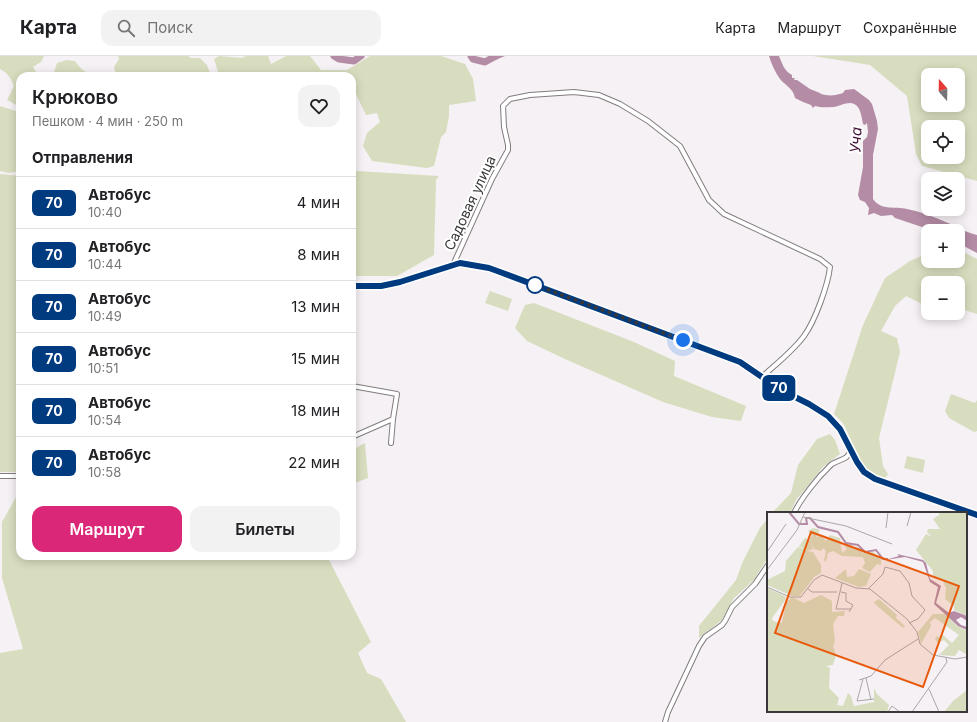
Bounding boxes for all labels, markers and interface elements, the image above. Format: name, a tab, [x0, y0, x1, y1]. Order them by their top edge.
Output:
search box	[101, 10, 381, 46]
text: Карта	[20, 16, 77, 39]
icon: search	[115, 17, 137, 39]
text: Поиск	[147, 18, 193, 37]
text: Карта	[715, 19, 756, 36]
text: Маршрут	[778, 19, 841, 36]
text: Сохранённые	[863, 19, 957, 36]
north arrow	[921, 68, 965, 112]
map controls	[921, 68, 965, 320]
button: heart	[298, 85, 340, 127]
text: Крюково	[32, 86, 118, 109]
text: Пешком · 4 мин · 250 m	[32, 113, 183, 129]
button: locate	[921, 120, 965, 164]
water label: Уча	[846, 127, 865, 153]
text: Отправления	[32, 148, 133, 167]
street label: Садовая улица	[440, 153, 499, 253]
button: layers	[921, 172, 965, 216]
text: Автобус	[88, 185, 151, 204]
text: 4 мин	[297, 193, 340, 212]
text: 70	[45, 194, 63, 211]
text: 10:40	[88, 204, 122, 220]
button: +	[921, 224, 965, 268]
text: Автобус	[88, 237, 151, 256]
text: 8 мин	[297, 245, 340, 264]
text: 70	[45, 246, 63, 263]
text: 10:44	[88, 256, 122, 272]
unlabelled marker	[526, 276, 544, 294]
button: −	[921, 276, 965, 320]
text: Автобус	[88, 289, 151, 308]
text: 13 мин	[291, 297, 340, 316]
text: 70	[45, 298, 63, 315]
text: 10:49	[88, 308, 122, 324]
your location	[673, 330, 693, 350]
text: Автобус	[88, 341, 151, 360]
text: 15 мин	[291, 349, 340, 368]
text: 70	[45, 350, 63, 367]
text: 10:51	[88, 360, 118, 376]
line badge: 70	[761, 375, 797, 401]
text: 70	[770, 379, 788, 396]
text: Автобус	[88, 393, 151, 412]
text: 18 мин	[291, 401, 340, 420]
text: 70	[45, 402, 63, 419]
text: 10:54	[88, 412, 122, 428]
text: Автобус	[88, 445, 151, 464]
text: 22 мин	[288, 453, 340, 472]
text: 70	[45, 454, 63, 471]
text: 10:58	[88, 464, 121, 480]
button: Маршрут	[32, 506, 182, 552]
button: Билеты	[190, 506, 340, 552]
inset map	[767, 512, 967, 712]

